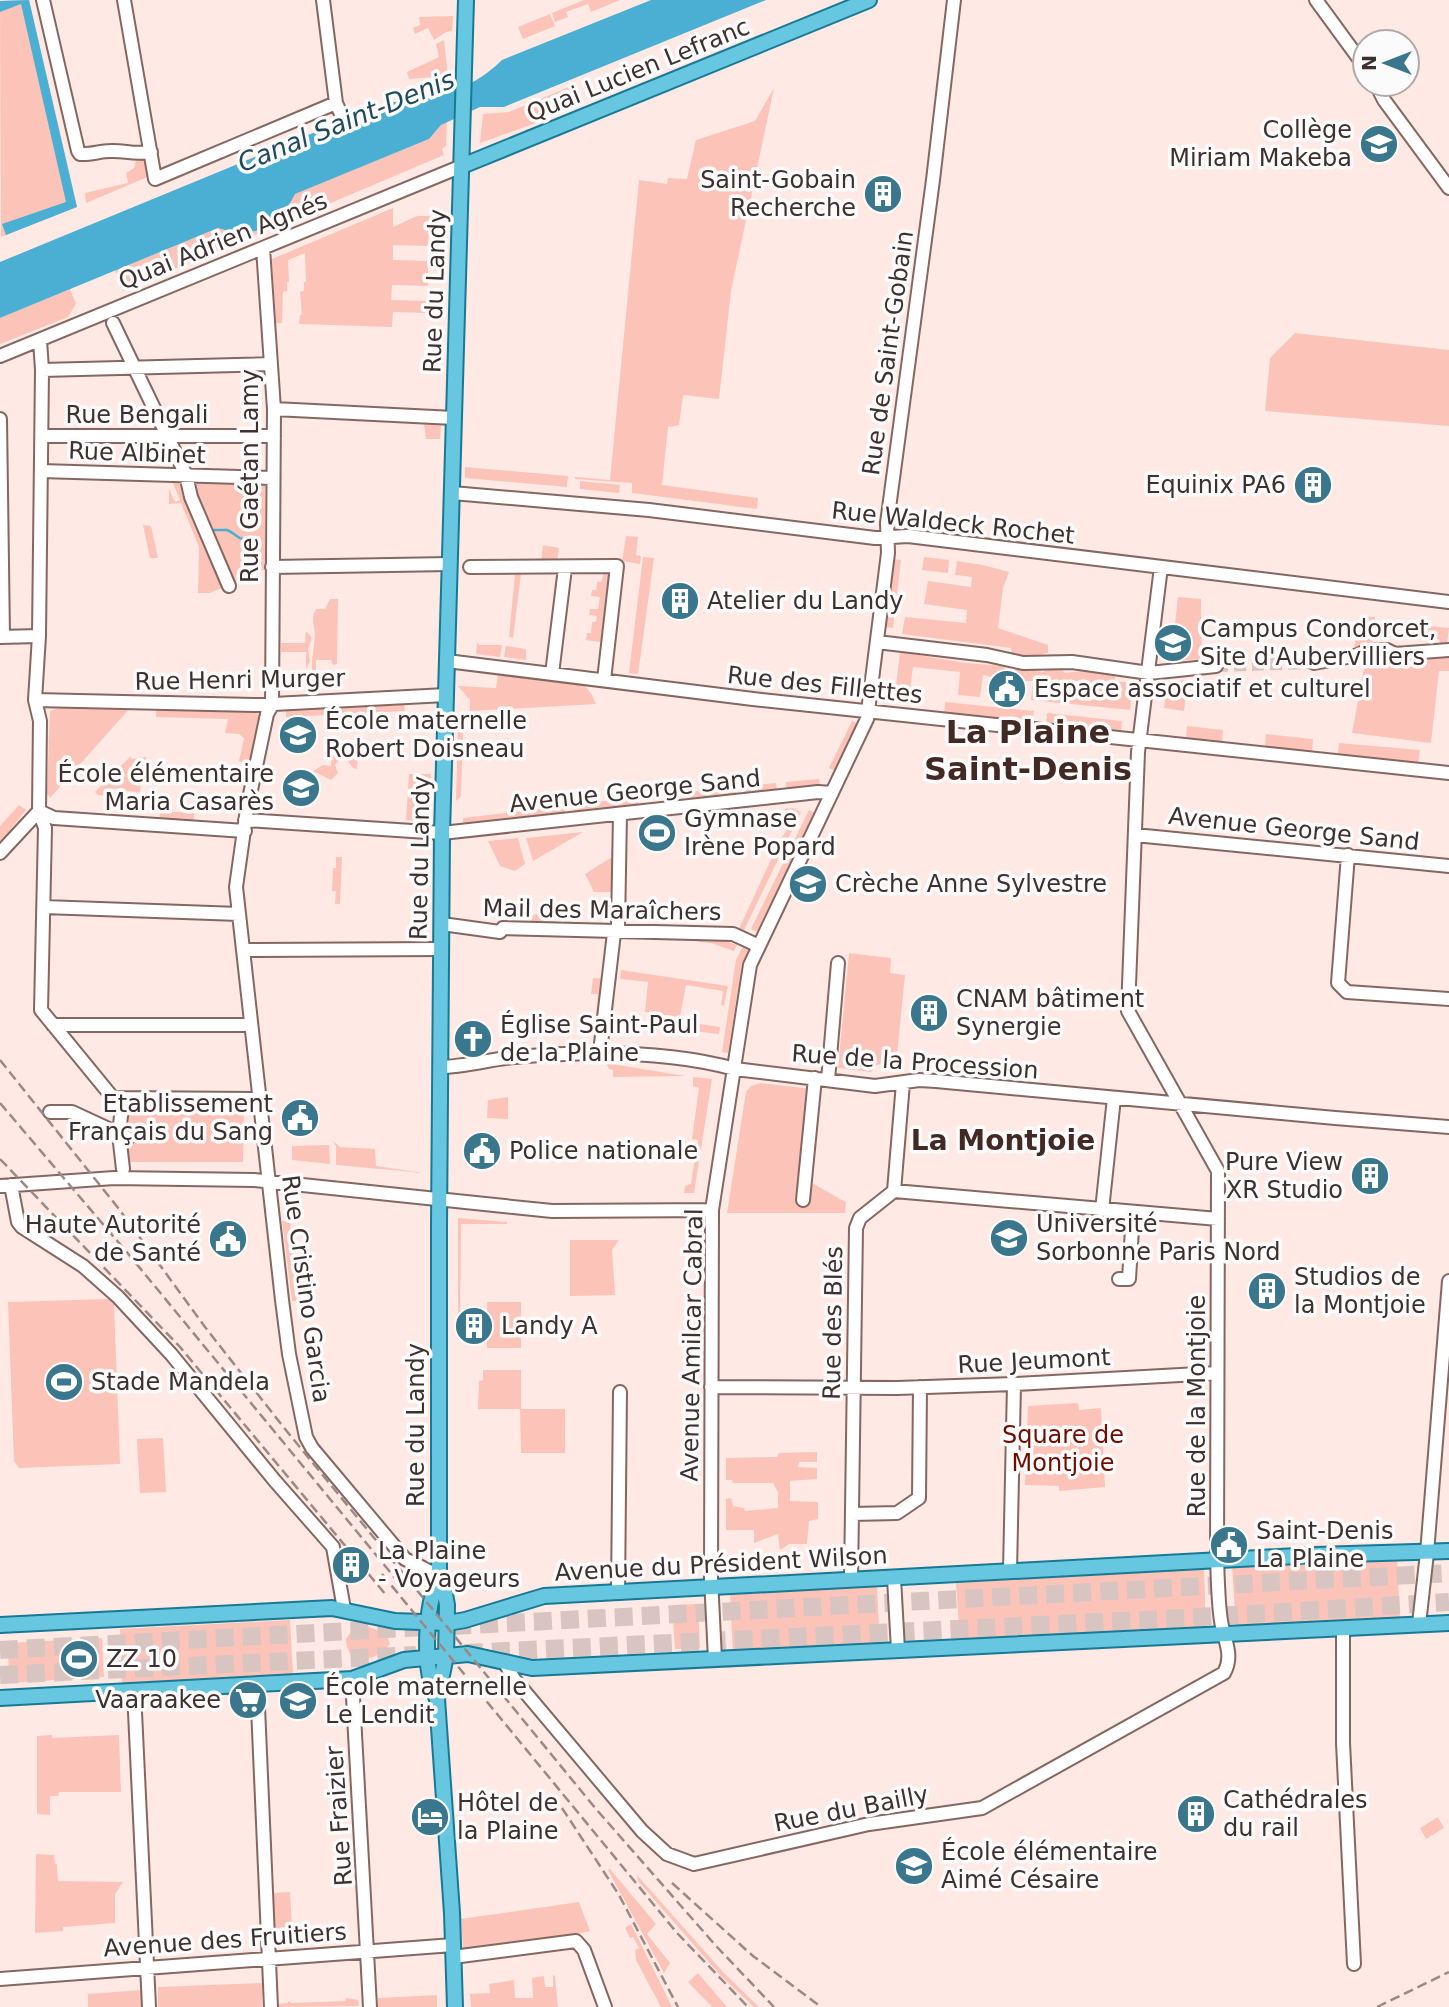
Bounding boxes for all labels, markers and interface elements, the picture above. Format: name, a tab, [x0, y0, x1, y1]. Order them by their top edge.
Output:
street label: Quai Lucien Lefranc	[522, 12, 754, 128]
north arrow	[1351, 28, 1421, 98]
text: N	[1358, 55, 1380, 71]
water label: Canal Saint-Denis	[233, 64, 459, 178]
place label: Collège Miriam Makeba	[1169, 116, 1352, 172]
school or university icon: Collège Miriam Makeba	[1358, 123, 1400, 165]
place label: Saint-Gobain Recherche	[700, 166, 856, 222]
building icon: Saint-Gobain Recherche	[862, 173, 904, 215]
street label: Quai Adrien Agnés	[115, 186, 331, 296]
street label: Rue du Landy	[418, 209, 452, 373]
street label: Rue de Saint-Gobain	[857, 229, 919, 477]
street label: Rue Gaétan Lamy	[236, 369, 264, 583]
street label: Rue Bengali	[66, 401, 208, 429]
street label: Rue Albinet	[68, 437, 206, 469]
building icon: Equinix PA6	[1292, 464, 1334, 506]
place label: Equinix PA6	[1145, 471, 1286, 499]
street label: Rue Waldeck Rochet	[830, 496, 1076, 550]
building icon: Atelier du Landy	[659, 580, 701, 622]
place label: Atelier du Landy	[707, 587, 904, 615]
place label: Campus Condorcet, Site d'Aubervilliers	[1200, 615, 1436, 671]
school or university icon: Campus Condorcet, Site d'Aubervilliers	[1152, 622, 1194, 664]
street label: Rue des Fillettes	[726, 661, 924, 709]
street label: Rue Henri Murger	[134, 664, 346, 696]
public building icon: Espace associatif et culturel	[986, 668, 1028, 710]
place label: Espace associatif et culturel	[1034, 675, 1371, 703]
place label: École maternelle Robert Doisneau	[325, 706, 527, 763]
district label: La Plaine Saint-Denis	[924, 713, 1132, 788]
school or university icon: École maternelle Robert Doisneau	[277, 714, 319, 756]
place label: École élémentaire Maria Casarès	[57, 759, 274, 816]
street label: Avenue George Sand	[508, 764, 762, 818]
school or university icon: École élémentaire Maria Casarès	[280, 767, 322, 809]
street label: Rue du Landy	[405, 776, 435, 940]
street label: Avenue George Sand	[1167, 802, 1421, 856]
place label: Gymnase Irène Popard	[684, 805, 836, 861]
sports icon: Gymnase Irène Popard	[636, 812, 678, 854]
school or university icon: Crèche Anne Sylvestre	[787, 863, 829, 905]
place label: Crèche Anne Sylvestre	[835, 870, 1107, 898]
street label: Mail des Maraîchers	[482, 894, 722, 926]
place label: CNAM bâtiment Synergie	[956, 985, 1144, 1041]
building icon: CNAM bâtiment Synergie	[908, 992, 950, 1034]
place label: Église Saint-Paul de la Plaine	[500, 1010, 699, 1067]
church icon: Église Saint-Paul de la Plaine	[452, 1018, 494, 1060]
street label: Rue de la Procession	[791, 1039, 1039, 1085]
place label: Etablissement Français du Sang	[68, 1090, 273, 1146]
public building icon: Etablissement Français du Sang	[279, 1097, 321, 1139]
district label: La Montjoie	[911, 1124, 1095, 1157]
public building icon: Police nationale	[461, 1130, 503, 1172]
place label: Police nationale	[509, 1137, 698, 1165]
place label: Pure View XR Studio	[1225, 1148, 1343, 1204]
building icon: Pure View XR Studio	[1349, 1155, 1391, 1197]
street label: Rue Cristino Garcia	[276, 1173, 336, 1405]
street label: Avenue Amilcar Cabral	[676, 1208, 708, 1482]
place label: Université Sorbonne Paris Nord	[1036, 1210, 1281, 1266]
place label: Haute Autorité de Santé	[25, 1211, 201, 1267]
school or university icon: Université Sorbonne Paris Nord	[988, 1217, 1030, 1259]
public building icon: Haute Autorité de Santé	[207, 1218, 249, 1260]
street label: Rue des Blés	[818, 1246, 848, 1400]
place label: Studios de la Montjoie	[1294, 1263, 1426, 1319]
building icon: Studios de la Montjoie	[1246, 1270, 1288, 1312]
street label: Rue de la Montjoie	[1183, 1295, 1211, 1517]
building icon: Landy A	[453, 1305, 495, 1347]
place label: Landy A	[501, 1312, 598, 1340]
street label: Rue du Landy	[402, 1343, 430, 1507]
street label: Rue Jeumont	[957, 1343, 1111, 1379]
sports icon: Stade Mandela	[43, 1361, 85, 1403]
place label: Stade Mandela	[91, 1368, 270, 1396]
park label: Square de Montjoie	[1002, 1421, 1124, 1477]
place label: Saint-Denis La Plaine	[1256, 1517, 1394, 1573]
public building icon: Saint-Denis La Plaine	[1208, 1524, 1250, 1566]
place label: La Plaine - Voyageurs	[378, 1537, 520, 1593]
street label: Avenue du Président Wilson	[554, 1541, 888, 1587]
building icon: La Plaine - Voyageurs	[330, 1544, 372, 1586]
sports icon: ZZ 10	[58, 1638, 100, 1680]
place label: ZZ 10	[106, 1645, 177, 1673]
place label: École maternelle Le Lendit	[325, 1672, 527, 1729]
supermarket icon: Vaaraakee	[227, 1679, 269, 1721]
school or university icon: École maternelle Le Lendit	[277, 1680, 319, 1722]
place label: Vaaraakee	[95, 1686, 221, 1714]
street label: Rue Fraizier	[320, 1745, 358, 1887]
street label: Rue du Bailly	[771, 1780, 931, 1838]
place label: Cathédrales du rail	[1223, 1786, 1368, 1842]
place label: Hôtel de la Plaine	[457, 1789, 559, 1845]
building icon: Cathédrales du rail	[1175, 1793, 1217, 1835]
hotel icon: Hôtel de la Plaine	[409, 1796, 451, 1838]
place label: École élémentaire Aimé Césaire	[941, 1837, 1158, 1894]
school or university icon: École élémentaire Aimé Césaire	[893, 1845, 935, 1887]
street label: Avenue des Fruitiers	[102, 1918, 348, 1962]

